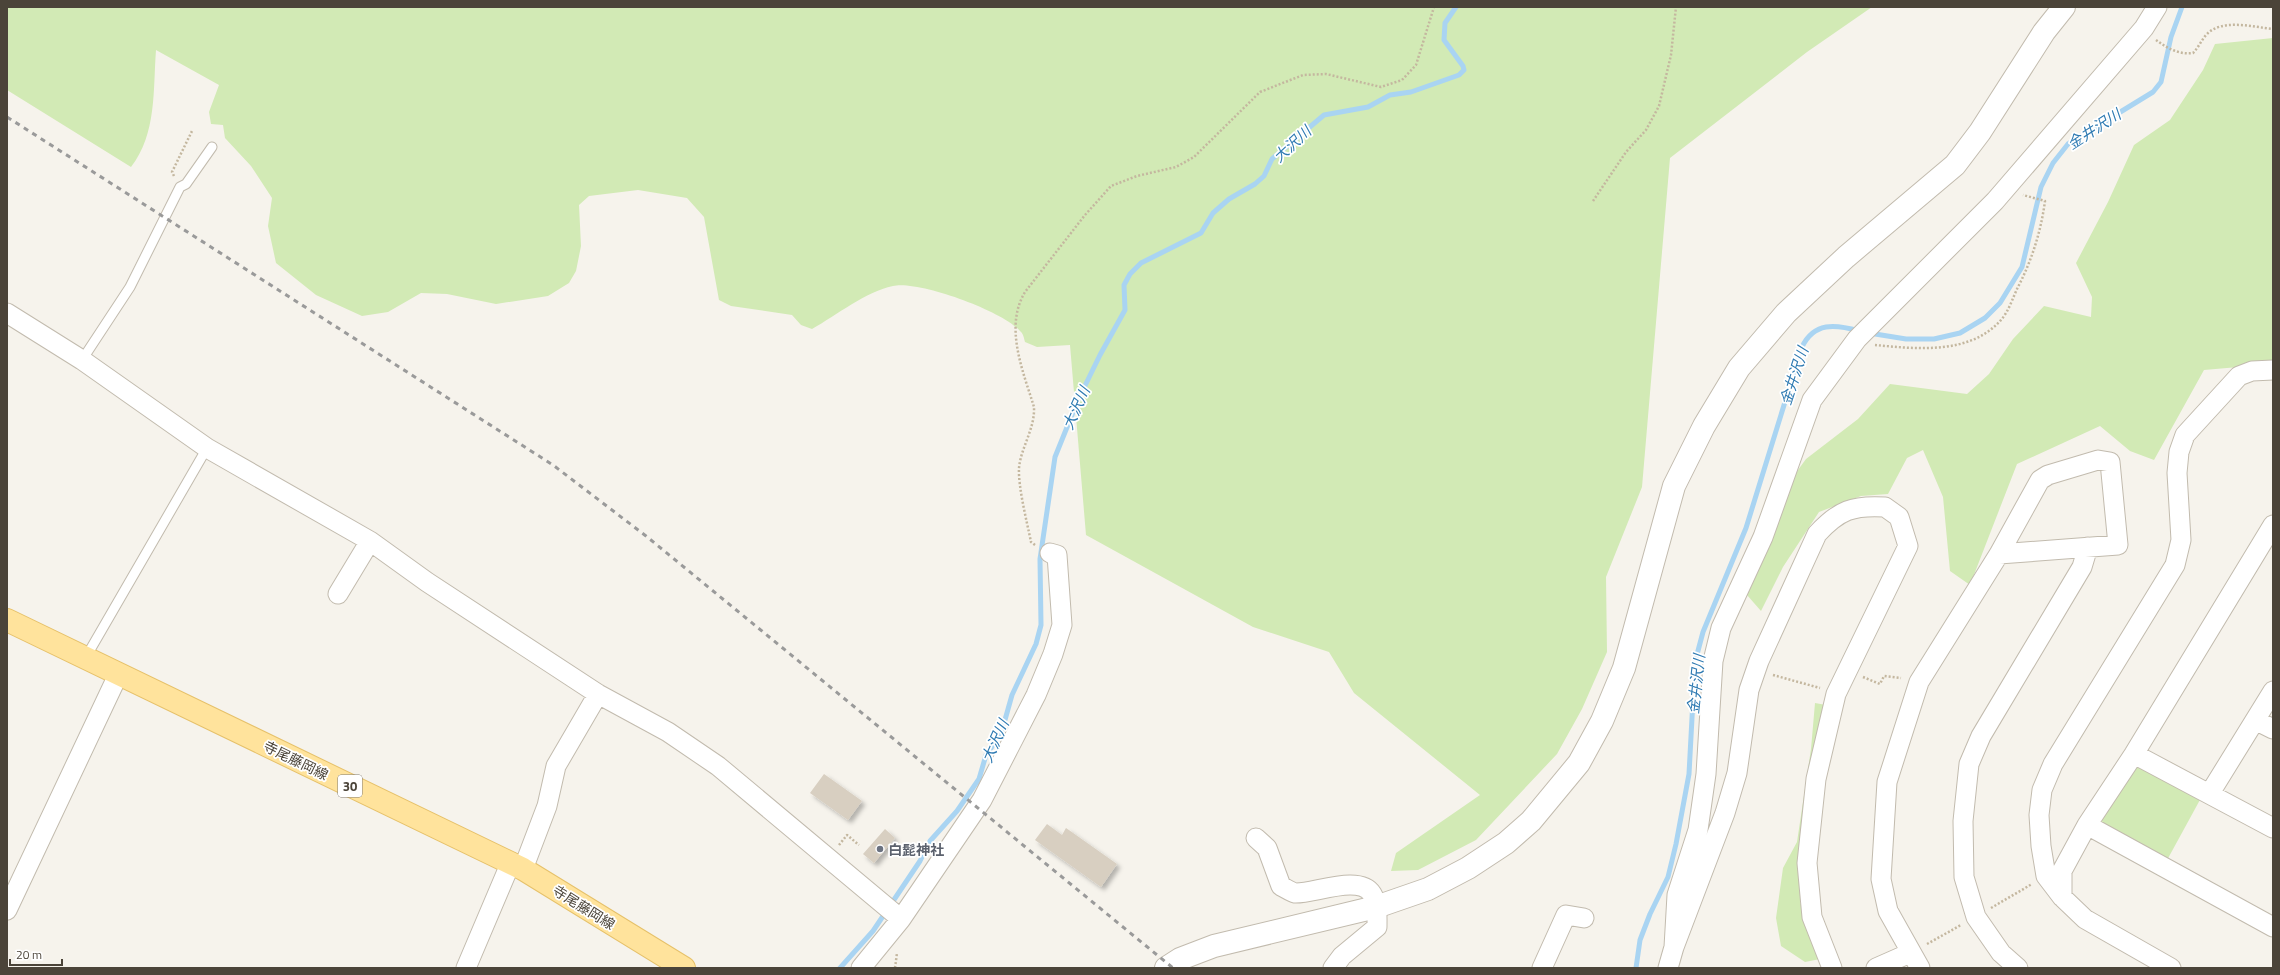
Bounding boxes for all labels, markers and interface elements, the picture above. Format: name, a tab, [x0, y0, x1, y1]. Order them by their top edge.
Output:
water label: 金井沢川	[2063, 102, 2127, 155]
water label: 大沢川	[1268, 119, 1318, 168]
water label: 金井沢川	[1774, 342, 1815, 408]
water label: 大沢川	[1056, 381, 1096, 433]
water label: 金井沢川	[1681, 651, 1711, 715]
water label: 大沢川	[975, 714, 1015, 766]
street label: 寺尾藤岡線	[260, 735, 332, 785]
road number: 30	[338, 775, 362, 797]
place label: 白髭神社	[888, 839, 944, 860]
marker: 白髭神社	[875, 844, 885, 854]
street label: 寺尾藤岡線	[549, 880, 619, 934]
scale bar	[10, 941, 62, 967]
text: 20 m	[16, 945, 42, 964]

